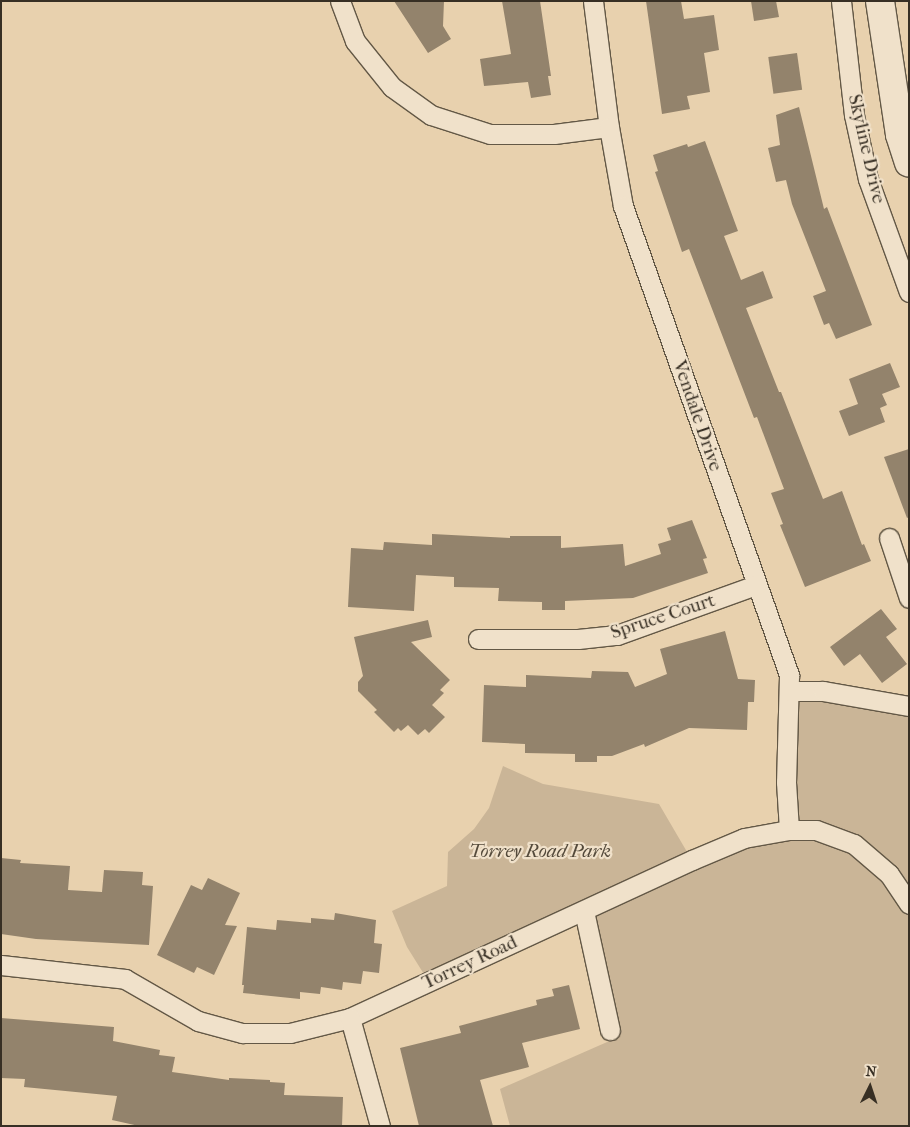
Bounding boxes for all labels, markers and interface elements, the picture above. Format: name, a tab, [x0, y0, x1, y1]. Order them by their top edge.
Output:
street label: Skyline Drive	[842, 92, 890, 206]
street label: Vendale Drive	[667, 358, 727, 474]
street label: Spruce Court	[608, 589, 718, 645]
park label: Torrey Road Park	[469, 841, 611, 863]
street label: Torrey Road	[419, 931, 521, 995]
north arrow	[845, 1062, 895, 1112]
text: N	[865, 1063, 877, 1080]

